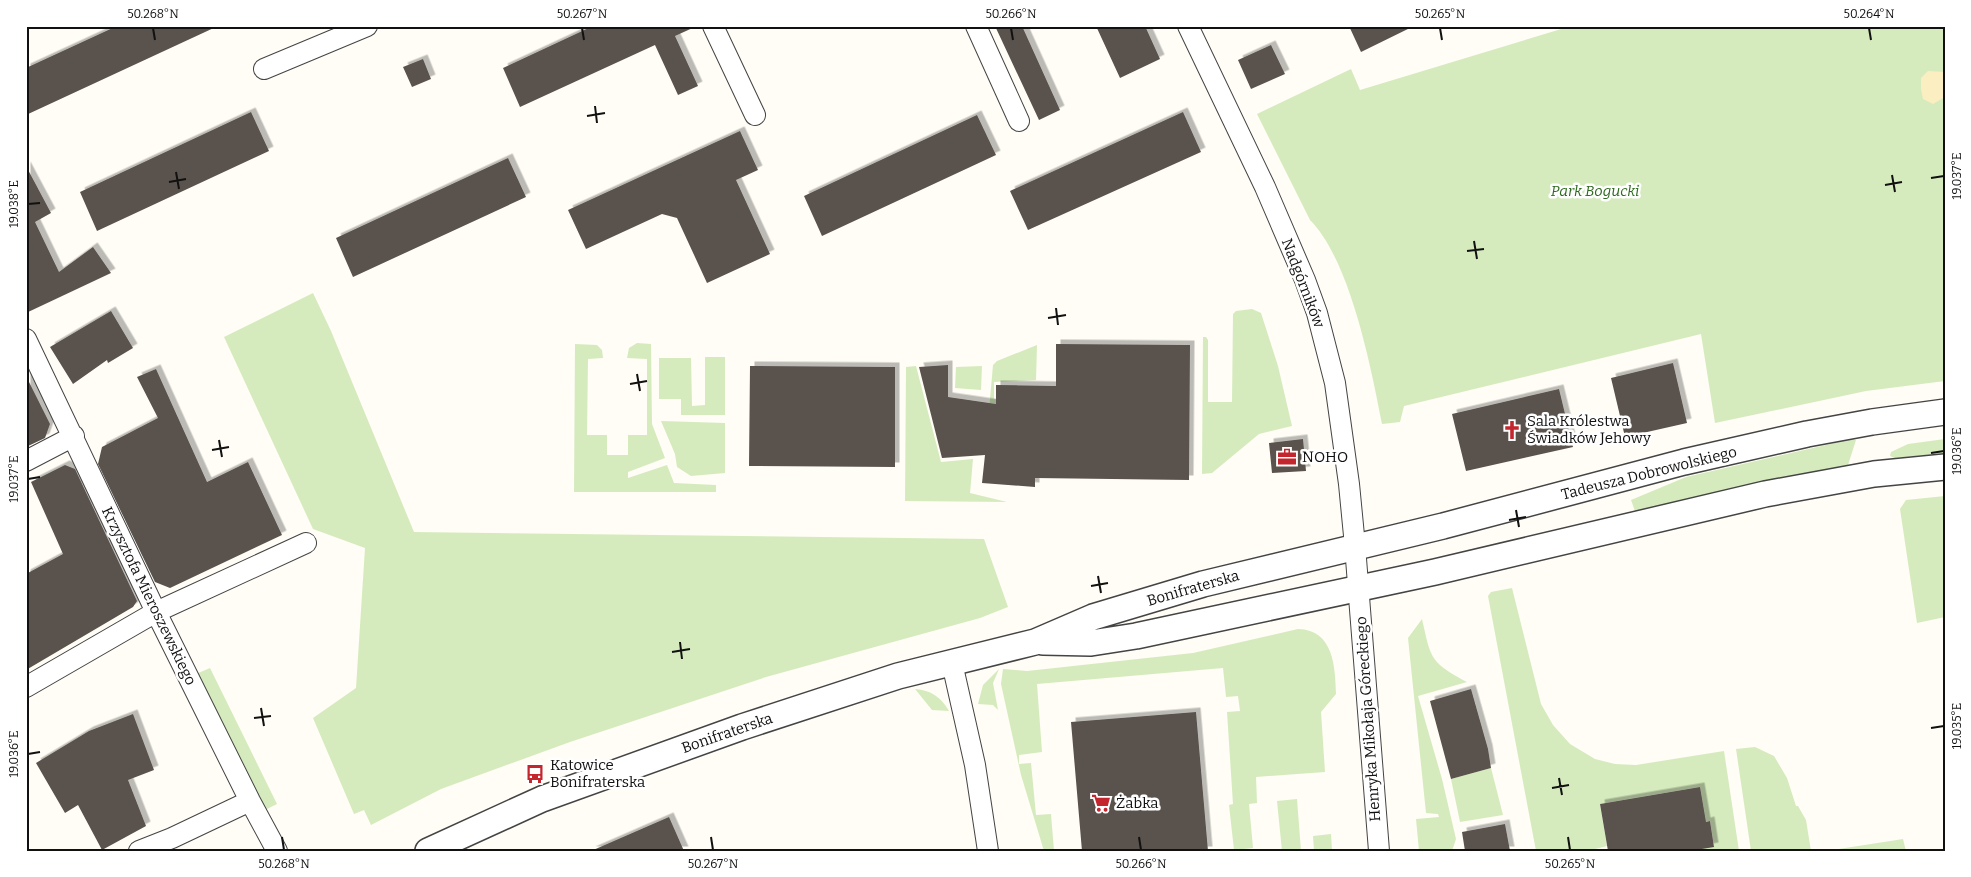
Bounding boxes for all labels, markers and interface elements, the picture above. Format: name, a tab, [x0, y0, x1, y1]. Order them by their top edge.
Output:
text: 50.268°N	[127, 7, 179, 21]
text: 50.267°N	[557, 7, 608, 21]
text: 50.266°N	[985, 7, 1037, 21]
text: 50.265°N	[1415, 7, 1466, 21]
text: 50.264°N	[1844, 7, 1895, 21]
text: 19.037°E	[1950, 153, 1964, 199]
text: 19.038°E	[7, 180, 21, 228]
park label: Park Bogucki	[1551, 182, 1639, 200]
street label: Nadgórników	[1278, 236, 1329, 331]
place label: Sala Królestwa Świadków Jehowy	[1527, 412, 1651, 447]
church icon: Sala Królestwa Świadków Jehowy	[1501, 419, 1523, 441]
text: 19.036°E	[1950, 427, 1964, 475]
street label: Tadeusza Dobrowolskiego	[1559, 442, 1739, 504]
office icon: NOHO	[1276, 446, 1298, 468]
place label: NOHO	[1302, 448, 1348, 466]
text: 19.037°E	[7, 456, 21, 502]
street label: Krzysztofa Mieroszewskiego	[98, 504, 200, 688]
street label: Bonifraterska	[1145, 566, 1241, 610]
street label: Henryka Mikołaja Góreckiego	[1352, 616, 1384, 822]
text: 19.035°E	[1950, 703, 1964, 749]
street label: Bonifraterska	[679, 709, 775, 757]
text: 19.036°E	[7, 730, 21, 778]
place label: Katowice Bonifraterska	[550, 756, 645, 791]
bus stop icon: Katowice Bonifraterska	[524, 763, 546, 785]
supermarket icon: Żabka	[1090, 792, 1112, 814]
place label: Żabka	[1116, 794, 1158, 812]
text: 50.268°N	[258, 857, 310, 871]
text: 50.267°N	[688, 857, 739, 871]
text: 50.266°N	[1115, 857, 1167, 871]
text: 50.265°N	[1545, 857, 1596, 871]

